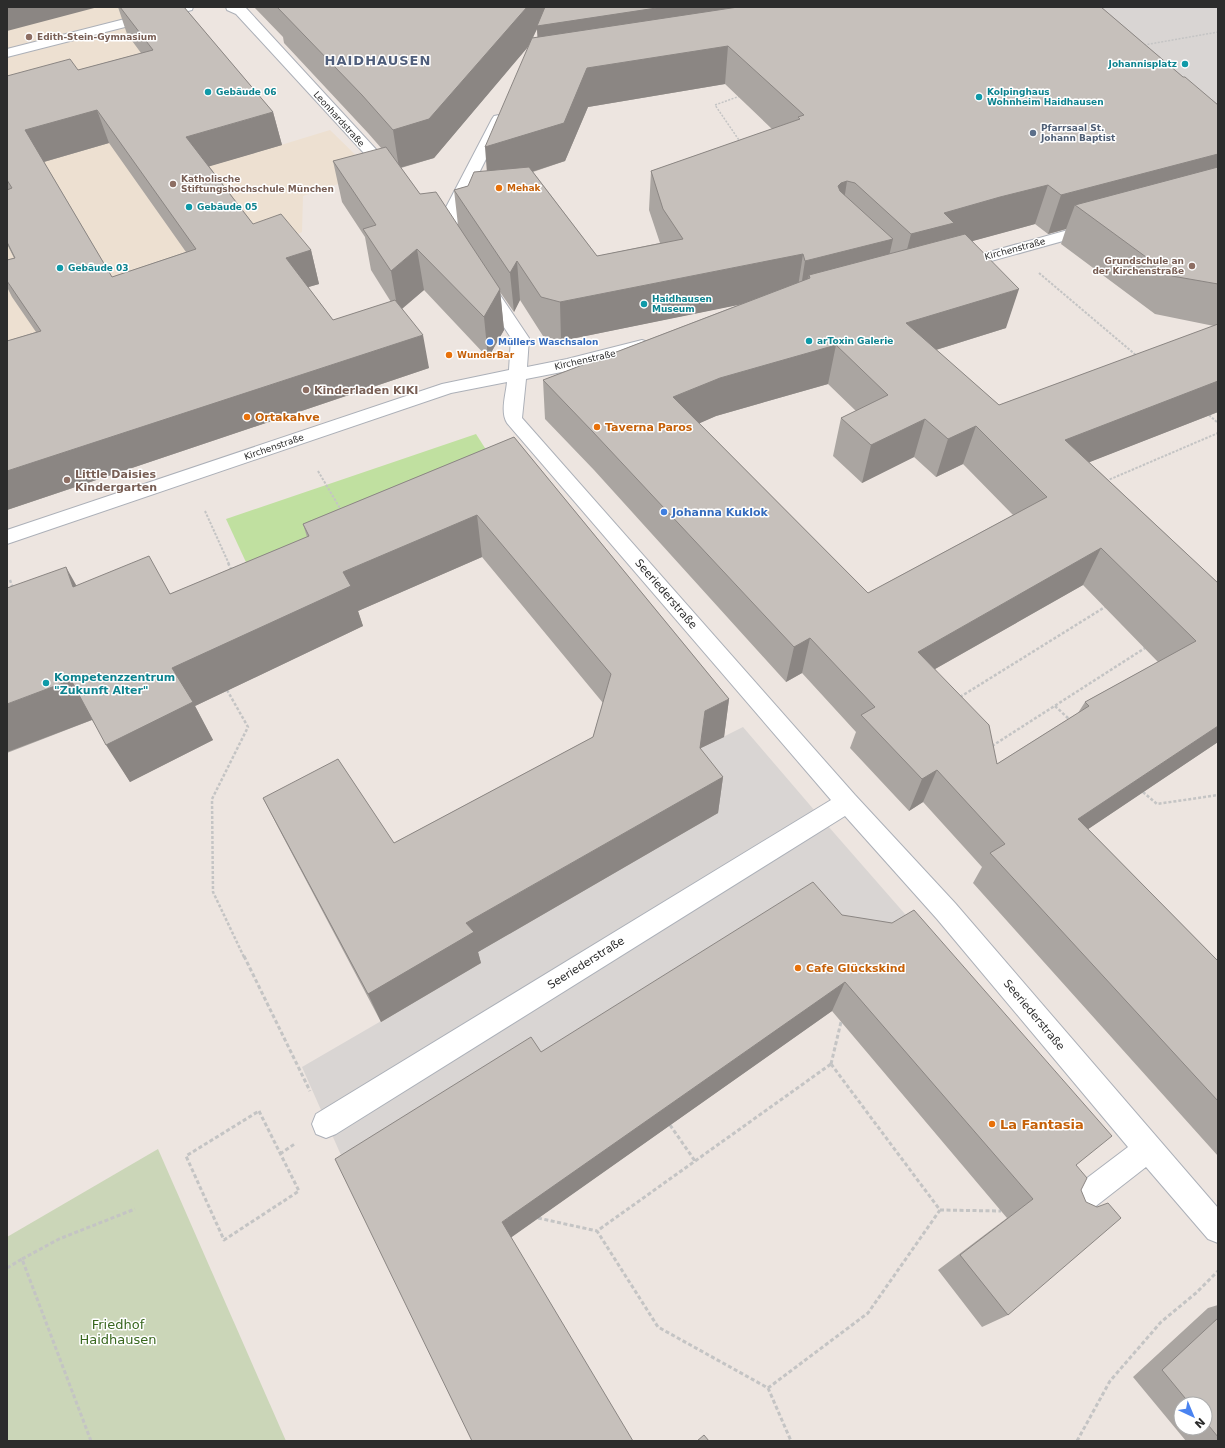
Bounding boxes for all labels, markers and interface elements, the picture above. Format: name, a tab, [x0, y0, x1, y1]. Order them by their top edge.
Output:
marker: Edith-Stein-Gymnasium	[24, 32, 34, 42]
place label: Edith-Stein-Gymnasium	[37, 32, 157, 42]
district label: HAIDHAUSEN	[325, 53, 431, 68]
place label: Johannisplatz	[1108, 59, 1177, 69]
marker: Johannisplatz	[1180, 59, 1190, 69]
marker: Gebäude 06	[203, 87, 213, 97]
place label: Gebäude 06	[216, 87, 277, 97]
place label: Kolpinghaus Wohnheim Haidhausen	[987, 87, 1104, 107]
street label: Leonhardstraße	[312, 89, 367, 149]
marker: Kolpinghaus Wohnheim Haidhausen	[974, 92, 984, 102]
place label: Pfarrsaal St. Johann Baptist	[1040, 123, 1116, 143]
marker: Pfarrsaal St. Johann Baptist	[1028, 128, 1038, 138]
place label: Katholische Stiftungshochschule München	[181, 174, 334, 194]
marker: Katholische Stiftungshochschule München	[168, 179, 178, 189]
marker: Mehak	[494, 183, 504, 193]
place label: Mehak	[507, 183, 542, 193]
marker: Gebäude 05	[184, 202, 194, 212]
place label: Gebäude 05	[197, 202, 258, 212]
street label: Kirchenstraße	[984, 236, 1047, 262]
place label: Grundschule an der Kirchenstraße	[1092, 256, 1184, 276]
marker: Grundschule an der Kirchenstraße	[1187, 261, 1197, 271]
marker: Gebäude 03	[55, 263, 65, 273]
place label: Gebäude 03	[68, 263, 129, 273]
place label: Haidhausen Museum	[652, 294, 712, 314]
marker: Haidhausen Museum	[639, 299, 649, 309]
marker: arToxin Galerie	[804, 336, 814, 346]
place label: arToxin Galerie	[817, 336, 893, 346]
marker: Müllers Waschsalon	[485, 337, 495, 347]
place label: Müllers Waschsalon	[498, 337, 598, 347]
street label: Kirchenstraße	[553, 348, 617, 372]
marker: WunderBar	[444, 350, 454, 360]
place label: WunderBar	[457, 350, 515, 360]
place label: Kinderladen KIKI	[314, 384, 418, 397]
marker: Kinderladen KIKI	[301, 385, 311, 395]
place label: Ortakahve	[255, 411, 320, 424]
marker: Ortakahve	[242, 412, 252, 422]
place label: Taverna Paros	[605, 421, 693, 434]
marker: Taverna Paros	[592, 422, 602, 432]
street label: Kirchenstraße	[243, 432, 306, 462]
place label: Little Daisies Kindergarten	[75, 468, 157, 494]
marker: Little Daisies Kindergarten	[62, 475, 72, 485]
place label: Johanna Kuklok	[671, 506, 769, 519]
marker: Johanna Kuklok	[659, 507, 669, 517]
street label: Seeriederstraße	[632, 556, 700, 632]
place label: Kompetenzzentrum "Zukunft Alter"	[54, 671, 175, 697]
marker: Kompetenzzentrum "Zukunft Alter"	[41, 678, 51, 688]
street label: Seeriederstraße	[545, 934, 627, 992]
place label: Cafe Glückskind	[806, 962, 905, 975]
marker: Cafe Glückskind	[793, 963, 803, 973]
street label: Seeriederstraße	[1001, 977, 1067, 1053]
place label: La Fantasia	[1000, 1117, 1084, 1132]
marker: La Fantasia	[987, 1119, 997, 1129]
park label: Friedhof Haidhausen	[79, 1317, 157, 1347]
north arrow	[1173, 1396, 1213, 1436]
text: N	[1192, 1415, 1207, 1431]

